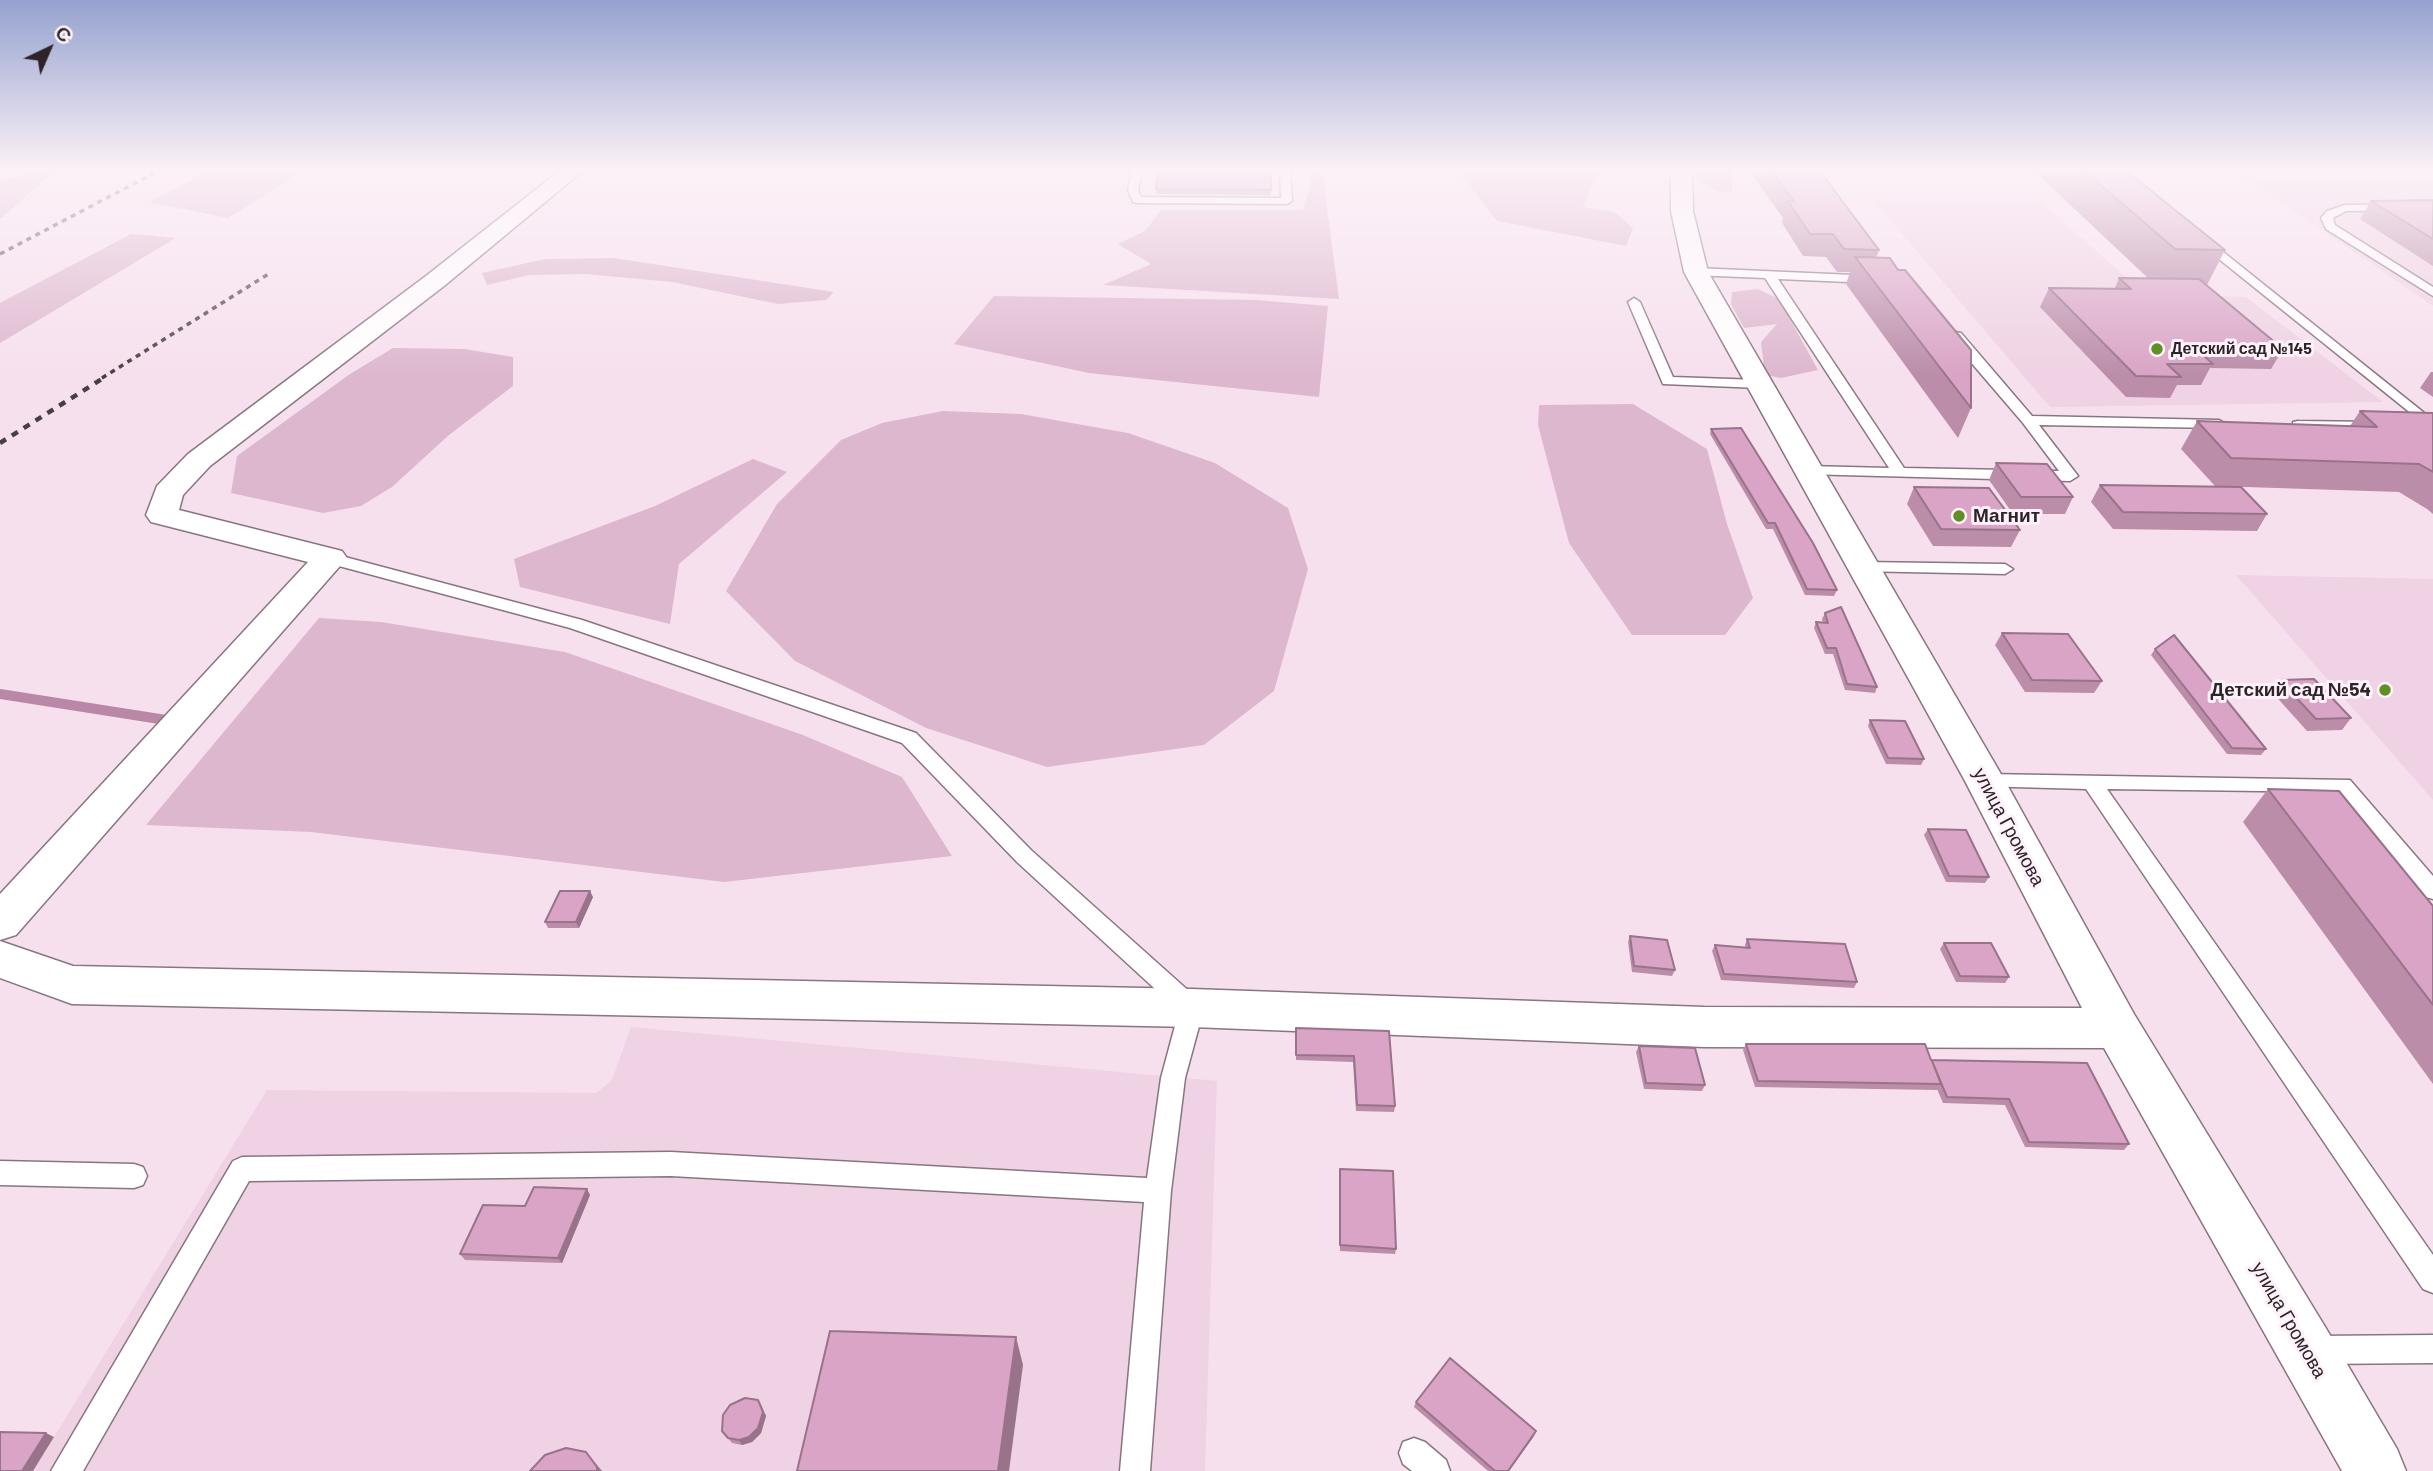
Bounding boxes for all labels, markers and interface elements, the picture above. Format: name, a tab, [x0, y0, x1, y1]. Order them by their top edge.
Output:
north arrow	[14, 14, 84, 84]
text: С	[51, 20, 77, 47]
place label: Детский сад №145	[2171, 339, 2312, 359]
marker: Детский сад №145	[2149, 341, 2165, 357]
place label: Магнит	[1973, 505, 2040, 527]
marker: Магнит	[1951, 508, 1967, 524]
place label: Детский сад №54	[2210, 679, 2371, 701]
marker: Детский сад №54	[2377, 682, 2393, 698]
street label: улица Громова	[1968, 764, 2050, 890]
street label: улица Громова	[2247, 1258, 2331, 1382]

